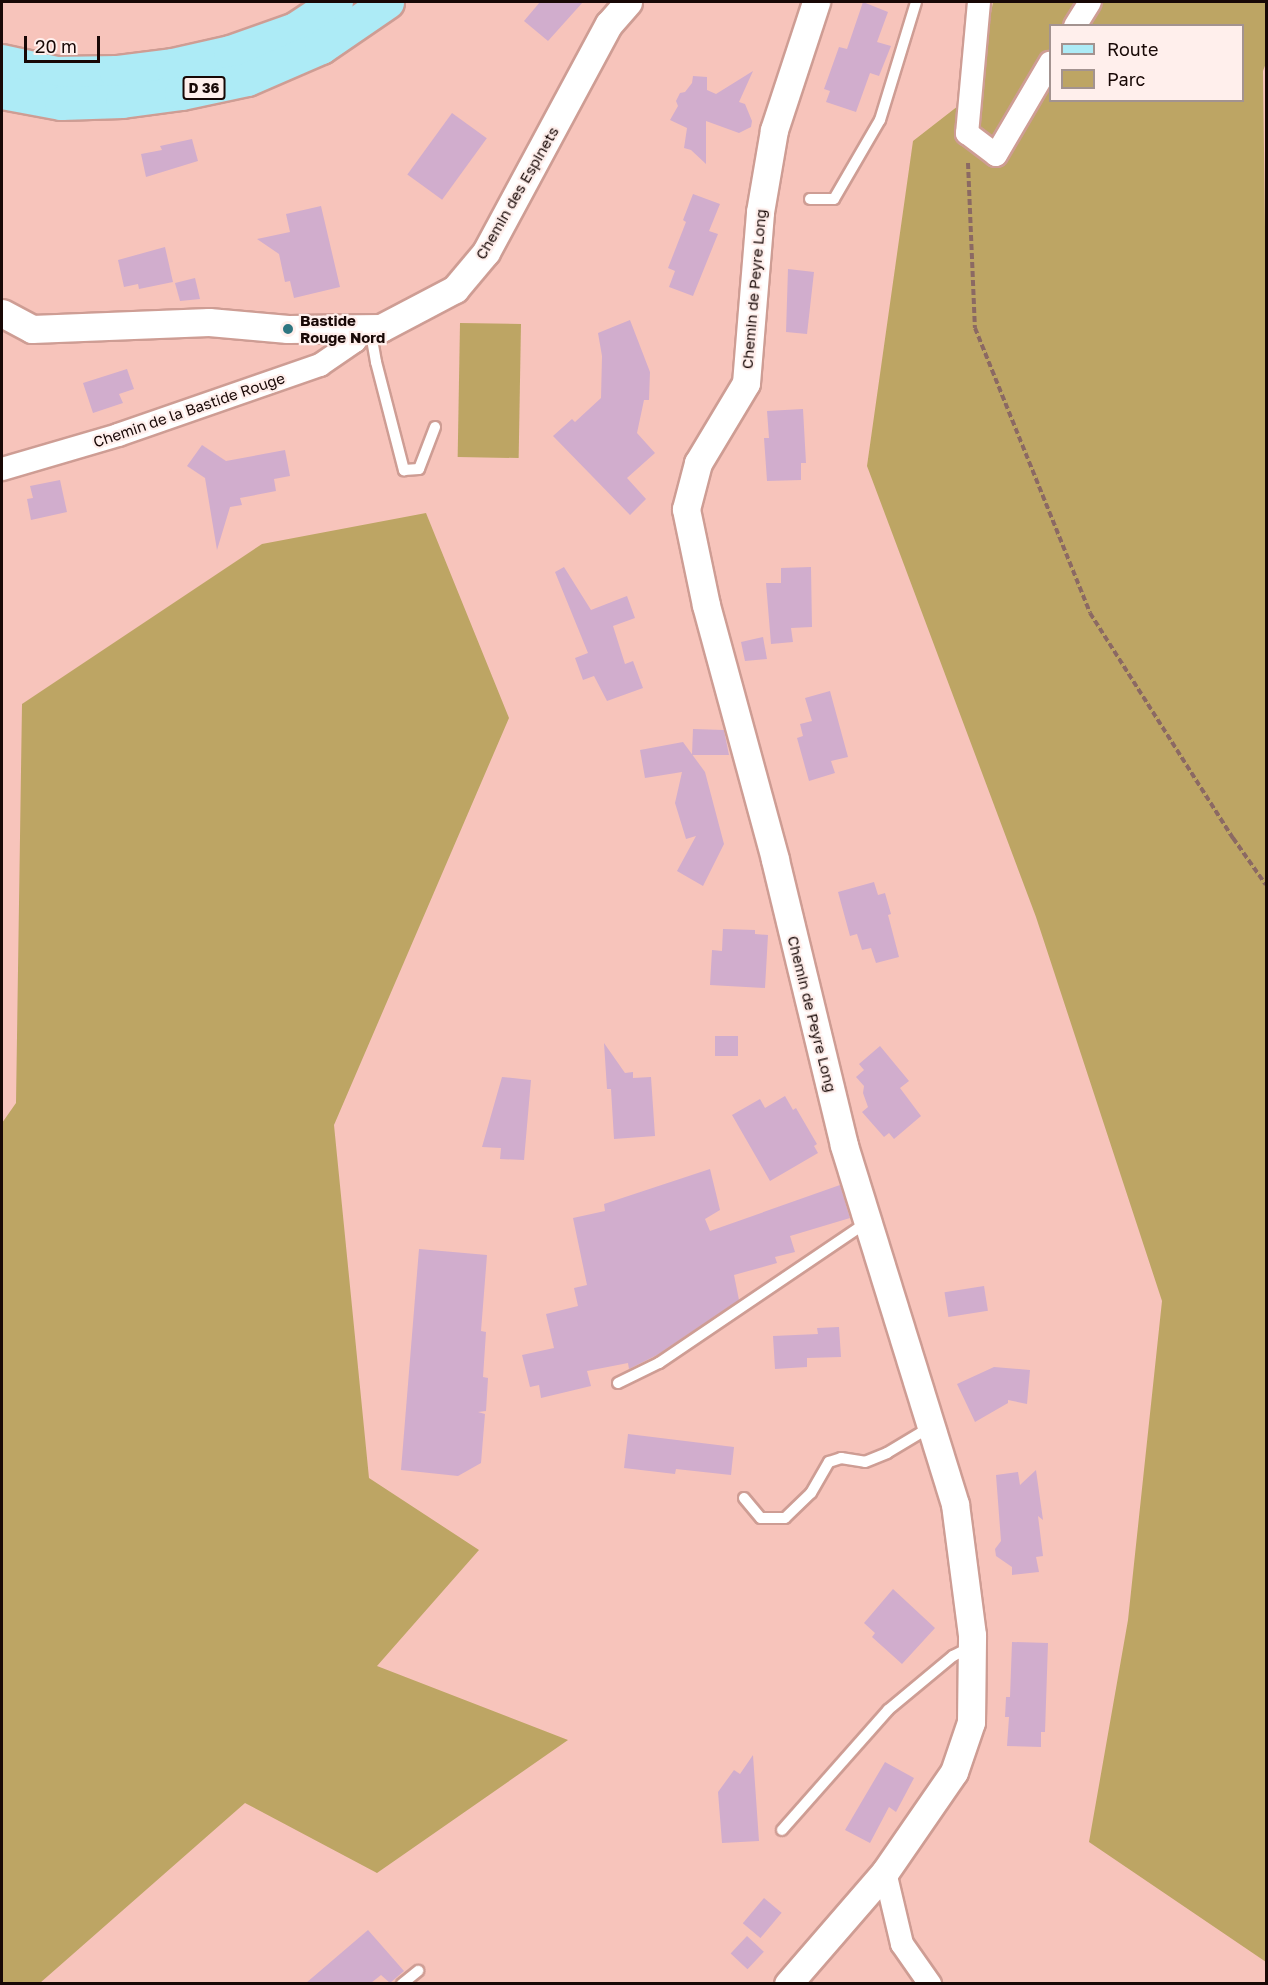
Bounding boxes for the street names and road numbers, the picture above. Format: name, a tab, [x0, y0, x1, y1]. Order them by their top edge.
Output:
road number: D 36	[182, 77, 226, 99]
street label: Chemin des Espinets	[472, 123, 562, 263]
street label: Chemin de Peyre Long	[738, 208, 770, 370]
street label: Chemin de la Bastide Rouge	[91, 369, 287, 451]
street label: Chemin de Peyre Long	[784, 934, 840, 1094]

